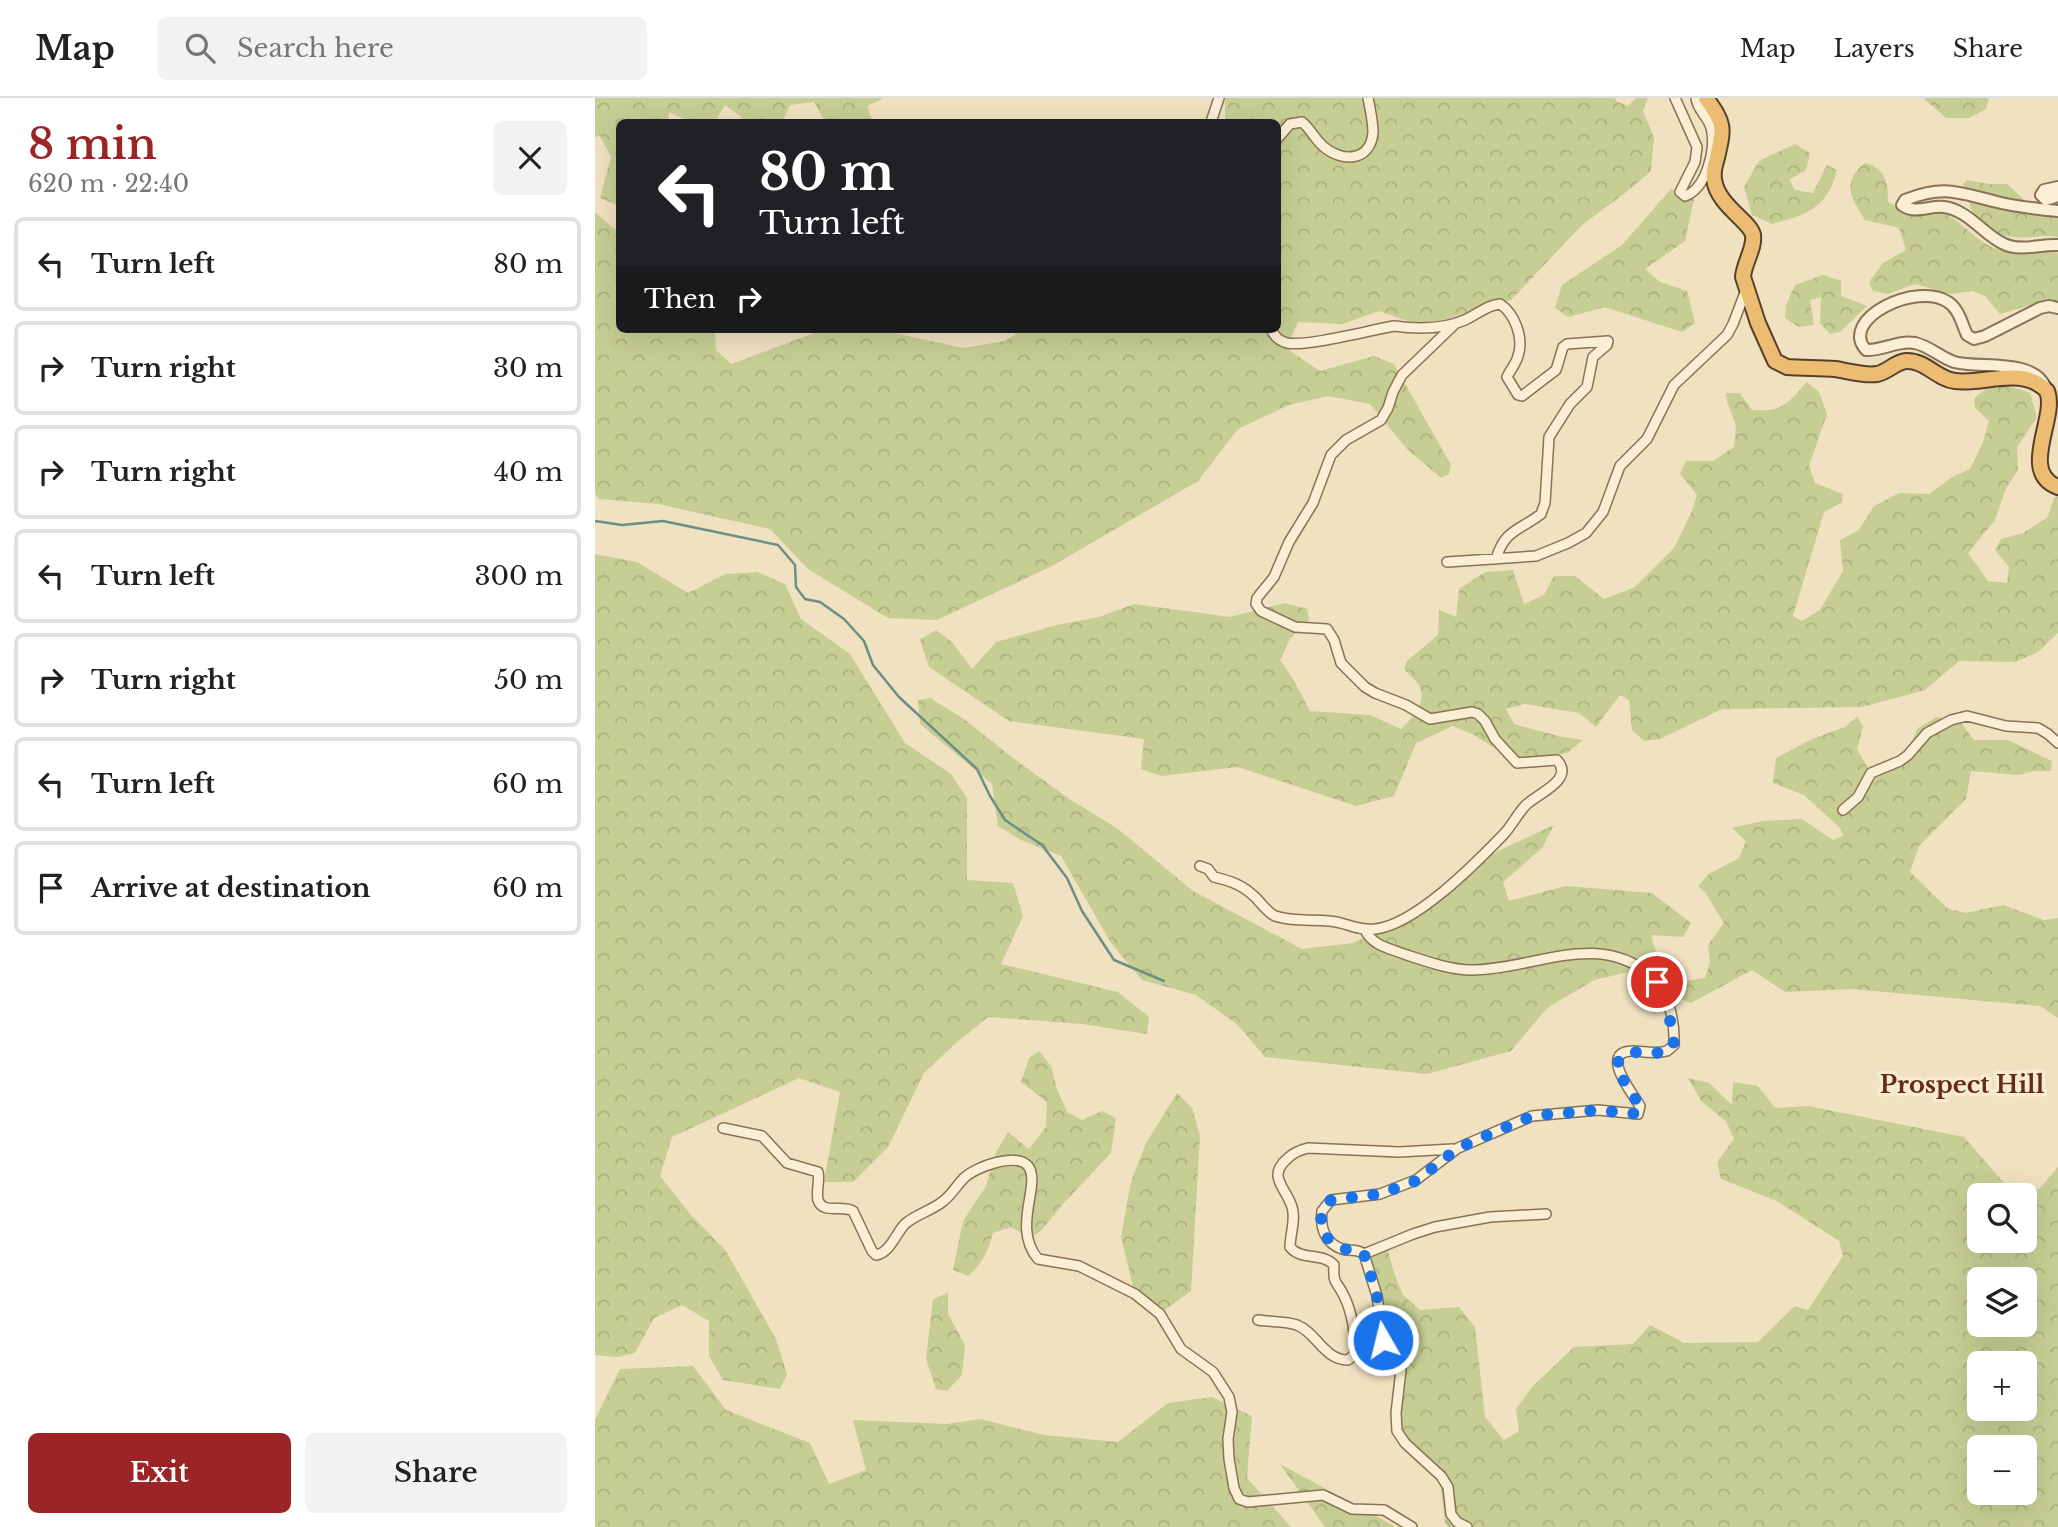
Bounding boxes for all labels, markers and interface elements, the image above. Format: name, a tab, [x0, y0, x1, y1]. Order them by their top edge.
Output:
search box	[157, 17, 647, 80]
text: Map	[35, 28, 115, 69]
icon: search	[181, 29, 219, 67]
text: Search here	[237, 32, 394, 64]
text: Map	[1740, 34, 1796, 63]
text: Layers	[1834, 34, 1915, 63]
text: Share	[1953, 34, 2023, 63]
text: 8 min	[28, 118, 157, 170]
button: close	[493, 121, 567, 195]
text: 80 m	[759, 142, 894, 203]
icon: left	[644, 147, 735, 238]
text: 620 m · 22:40	[28, 170, 189, 198]
text: Turn left	[759, 203, 905, 243]
icon: left	[32, 245, 70, 283]
text: Turn left	[91, 248, 215, 280]
text: 80 m	[493, 248, 563, 280]
icon: right	[730, 280, 768, 318]
text: Then	[644, 283, 716, 315]
icon: right	[32, 349, 70, 387]
text: Turn right	[91, 352, 236, 384]
text: 30 m	[493, 352, 563, 384]
icon: right	[32, 453, 70, 491]
text: Turn right	[91, 456, 236, 488]
text: 40 m	[494, 456, 563, 488]
icon: left	[32, 557, 70, 595]
text: Turn left	[91, 560, 215, 592]
text: 300 m	[474, 560, 563, 592]
icon: right	[32, 661, 70, 699]
text: Turn right	[91, 664, 236, 696]
text: 50 m	[494, 664, 563, 696]
icon: left	[32, 765, 70, 803]
text: Turn left	[91, 768, 215, 800]
text: 60 m	[492, 768, 563, 800]
icon: arrive	[32, 869, 70, 907]
text: Arrive at destination	[91, 872, 371, 904]
text: 60 m	[492, 872, 563, 904]
pin	[1627, 952, 1687, 1012]
icon: arrive	[1638, 963, 1676, 1001]
district label: Prospect Hill	[1880, 1070, 2045, 1099]
map controls	[1967, 1183, 2037, 1505]
button: search	[1967, 1183, 2037, 1253]
button: layers	[1967, 1267, 2037, 1337]
position arrow	[1346, 1303, 1420, 1377]
button: +	[1967, 1351, 2037, 1421]
button: Exit	[28, 1433, 291, 1513]
button: Share	[305, 1433, 567, 1513]
button: −	[1967, 1435, 2037, 1505]

